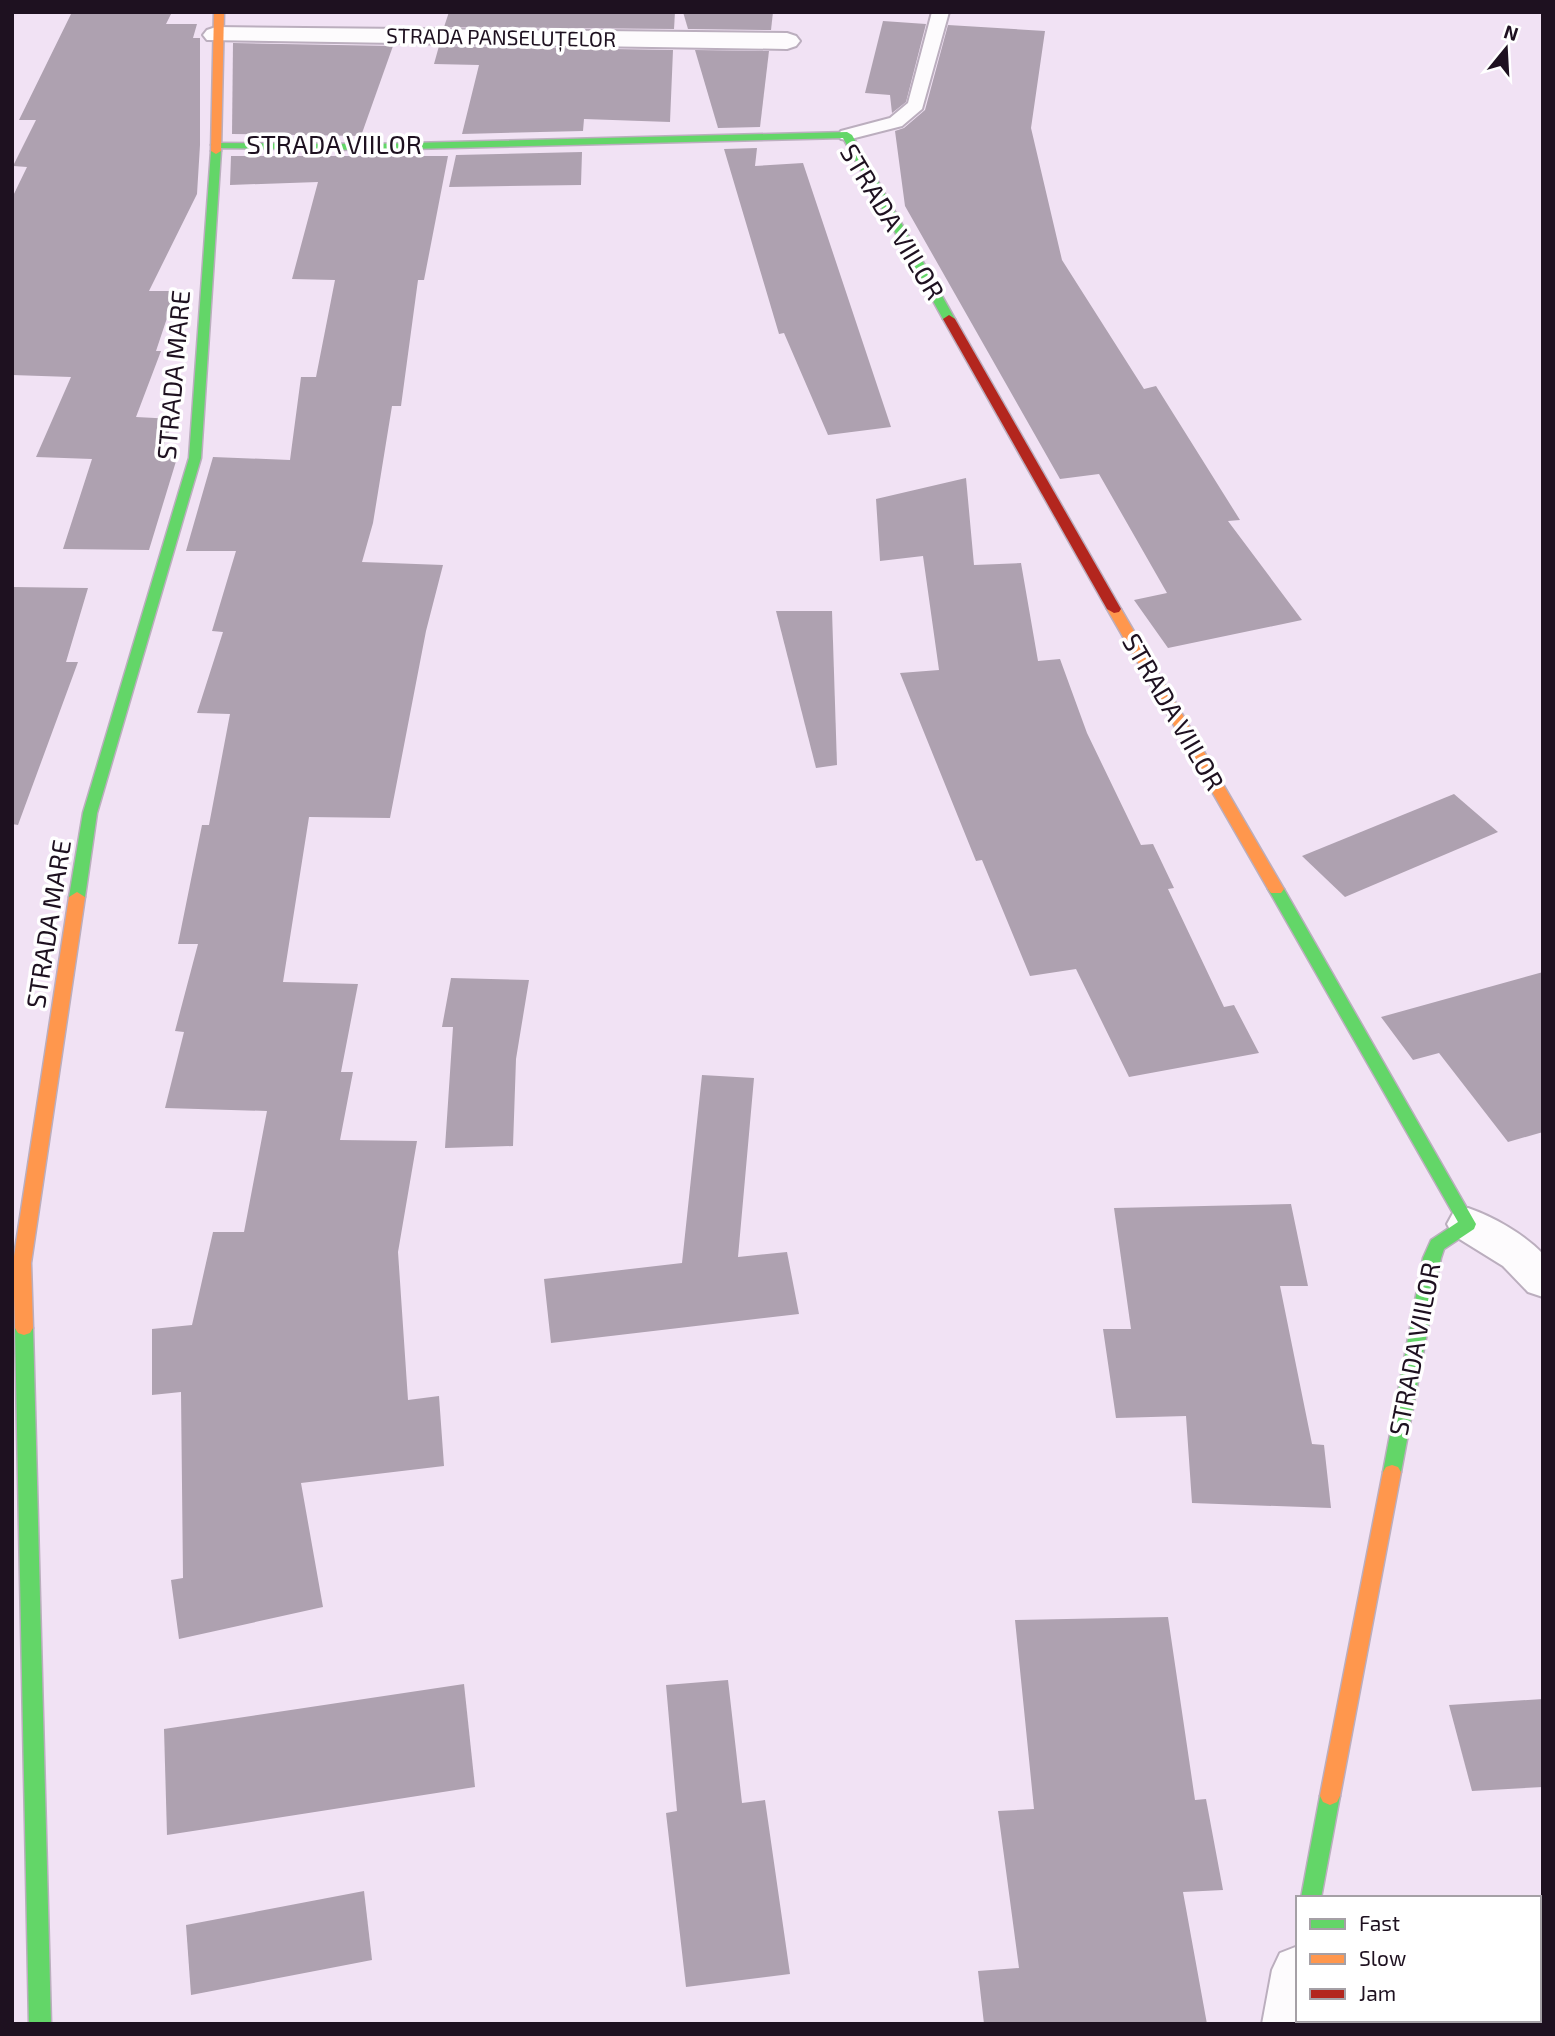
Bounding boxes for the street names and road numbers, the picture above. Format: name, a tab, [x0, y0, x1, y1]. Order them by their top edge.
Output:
street label: STRADA PANSELUȚELOR	[386, 22, 616, 53]
street label: STRADA VIILOR	[246, 128, 422, 159]
street label: STRADA VIILOR	[835, 138, 952, 304]
street label: STRADA MARE	[150, 289, 195, 461]
street label: STRADA VIILOR	[1117, 627, 1232, 795]
street label: STRADA MARE	[19, 837, 76, 1010]
street label: STRADA VIILOR	[1382, 1260, 1446, 1438]

